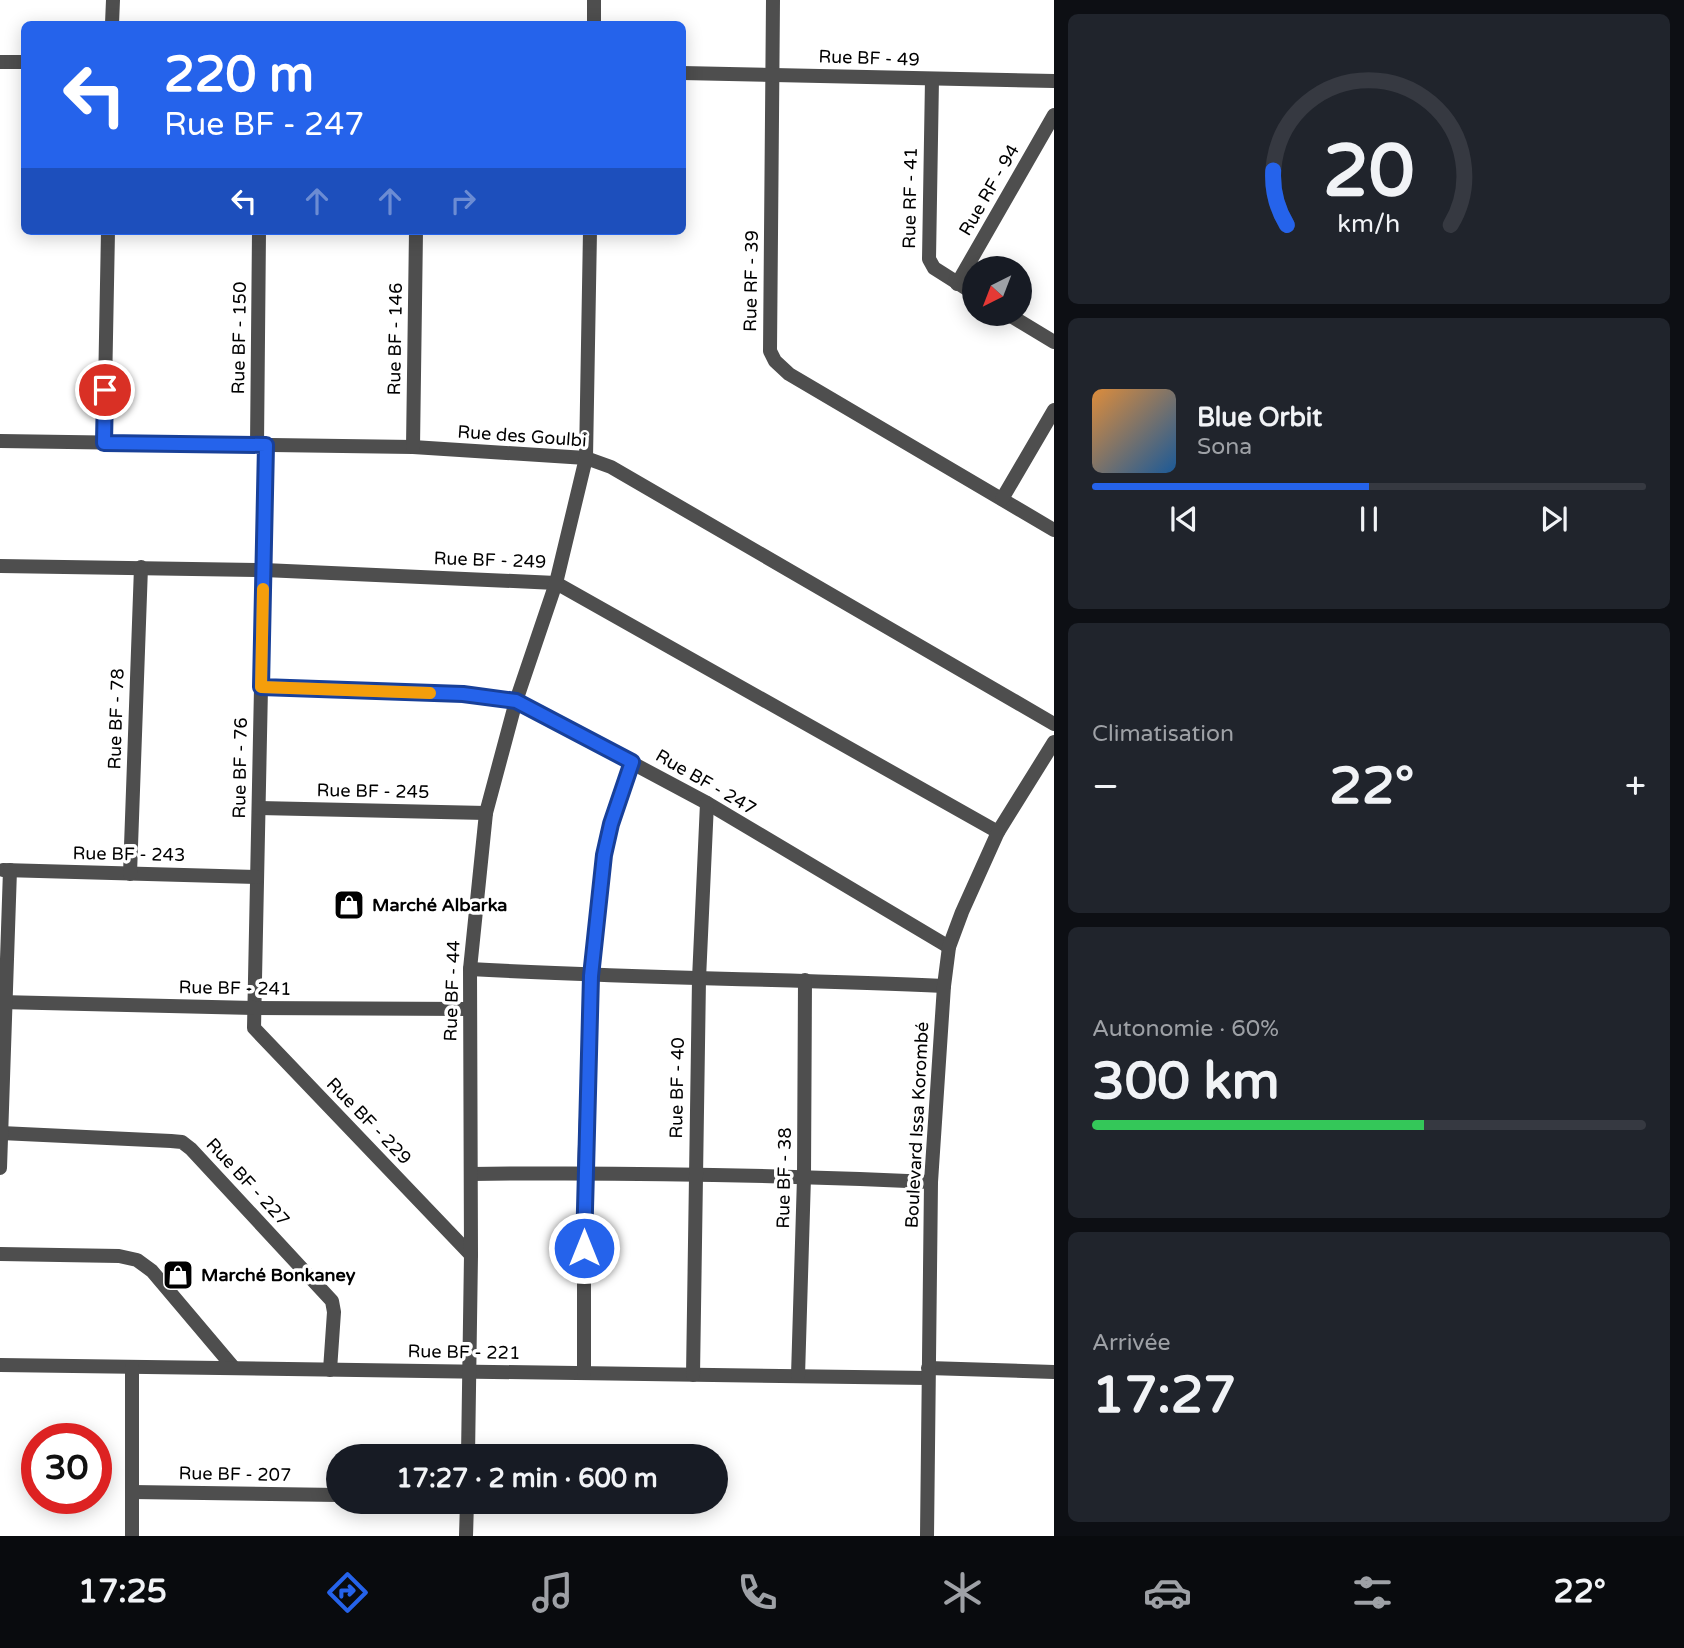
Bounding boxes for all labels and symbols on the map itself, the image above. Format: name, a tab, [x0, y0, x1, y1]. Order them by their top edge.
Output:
street label: Rue BF - 49	[818, 45, 920, 71]
street label: Rue RF - 94	[954, 140, 1024, 240]
street label: Rue RF - 41	[898, 147, 922, 249]
street label: Rue RF - 39	[739, 230, 763, 332]
north arrow	[962, 256, 1032, 326]
street label: Rue BF - 150	[227, 281, 251, 395]
street label: Rue BF - 146	[383, 282, 407, 396]
pin	[75, 360, 135, 420]
street label: Rue des Goulbi	[457, 421, 587, 451]
street label: Rue BF - 249	[433, 547, 547, 573]
street label: Rue BF - 78	[103, 668, 129, 770]
street label: Rue BF - 76	[228, 717, 252, 819]
street label: Rue BF - 247	[652, 744, 760, 820]
street label: Rue BF - 245	[316, 779, 430, 803]
street label: Rue BF - 243	[72, 842, 186, 866]
shop icon: Marché Albarka	[332, 888, 366, 922]
place label: Marché Albarka	[372, 894, 507, 916]
street label: Rue BF - 44	[439, 940, 465, 1042]
street label: Rue BF - 241	[178, 976, 292, 1000]
street label: Boulevard Issa Korombé	[901, 1021, 933, 1229]
street label: Rue BF - 40	[665, 1037, 689, 1139]
street label: Rue BF - 229	[322, 1073, 416, 1169]
street label: Rue BF - 38	[772, 1127, 796, 1229]
street label: Rue BF - 227	[202, 1133, 294, 1231]
position arrow	[547, 1211, 621, 1285]
shop icon: Marché Bonkaney	[161, 1258, 195, 1292]
place label: Marché Bonkaney	[201, 1264, 356, 1286]
street label: Rue BF - 221	[407, 1340, 521, 1364]
speed limit sign: 30	[21, 1423, 112, 1514]
street label: Rue BF - 207	[178, 1462, 292, 1486]

